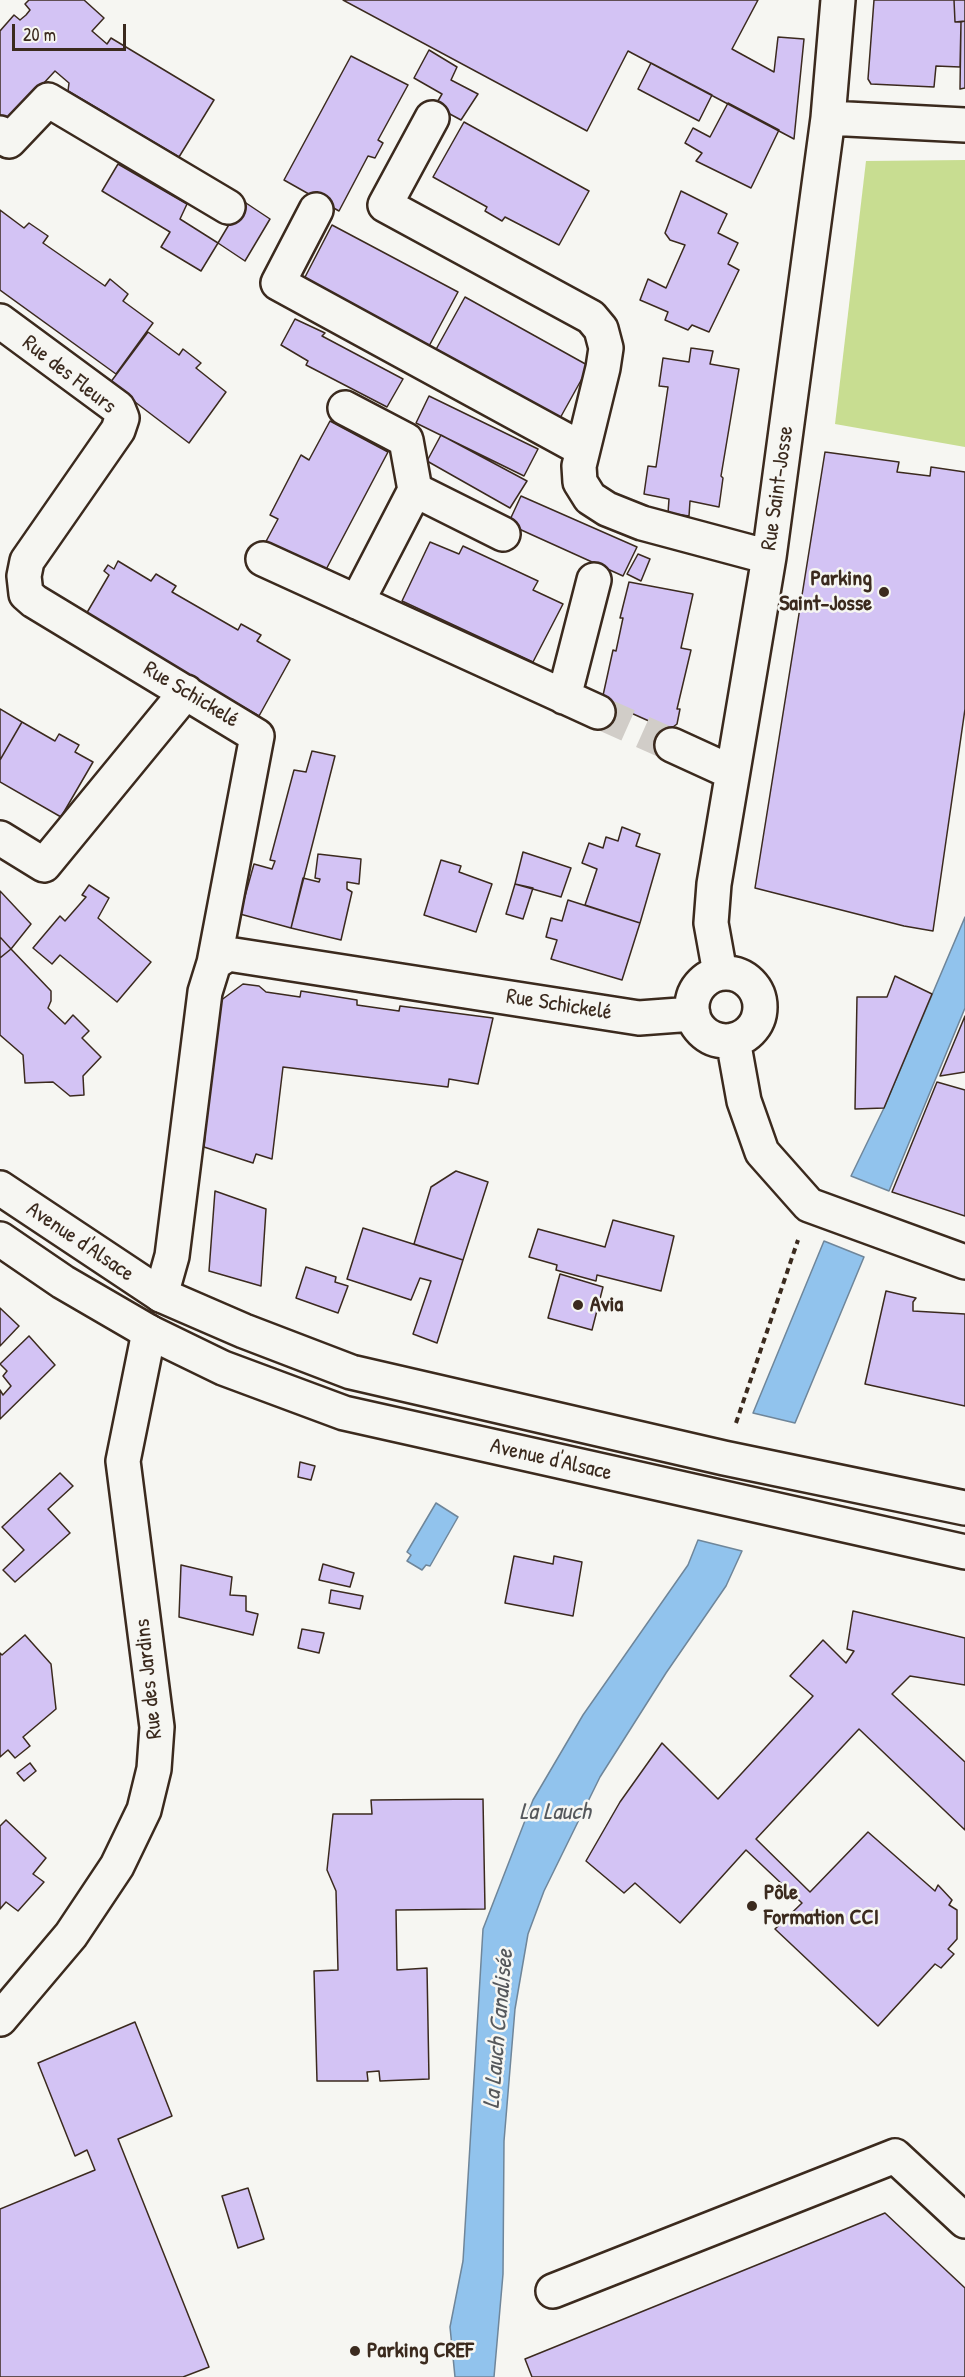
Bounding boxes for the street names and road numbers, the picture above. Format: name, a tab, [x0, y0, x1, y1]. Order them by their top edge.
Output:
street label: Rue des Fleurs	[17, 330, 121, 420]
street label: Rue Saint-Josse	[756, 424, 800, 552]
street label: Rue Schickelé	[139, 656, 243, 734]
street label: Rue Schickelé	[504, 984, 614, 1026]
street label: Avenue d'Alsace	[21, 1196, 139, 1288]
street label: Avenue d'Alsace	[488, 1433, 614, 1487]
street label: Rue des Jardins	[130, 1618, 168, 1740]

